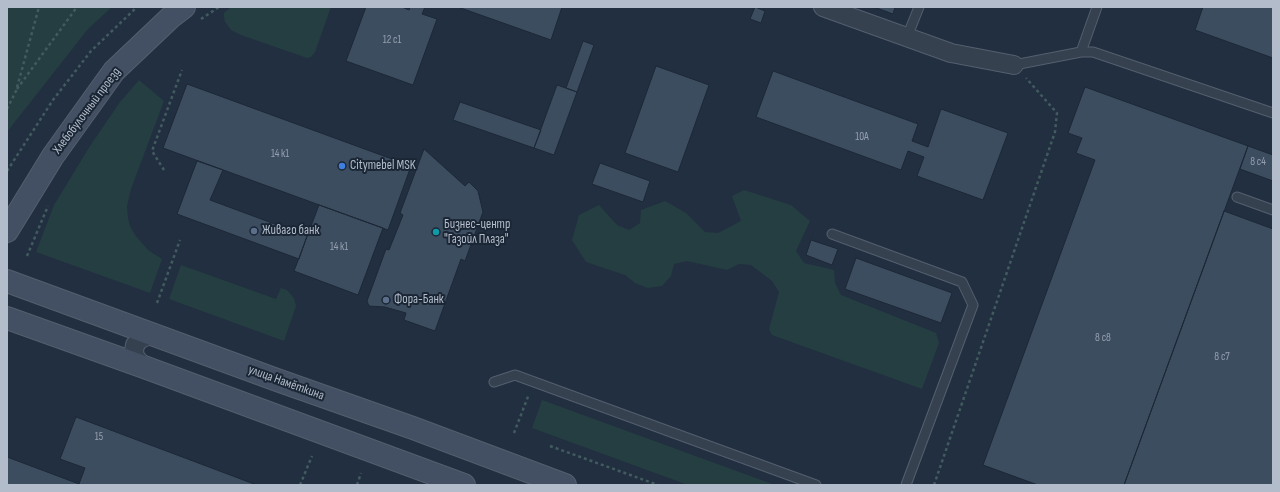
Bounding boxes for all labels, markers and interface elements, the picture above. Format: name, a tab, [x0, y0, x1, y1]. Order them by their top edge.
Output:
house number: 12 с1	[383, 33, 401, 47]
street label: Хлебобулочный проезд	[50, 65, 124, 157]
house number: 10А	[855, 130, 869, 144]
house number: 14 к1	[271, 147, 289, 161]
house number: 8 с4	[1250, 155, 1266, 169]
place label: Citymebel MSK	[350, 158, 416, 174]
marker: Citymebel MSK	[337, 161, 347, 171]
place label: Бизнес-центр "Газойл Плаза"	[444, 217, 510, 248]
place label: Живаго банк	[262, 223, 319, 239]
marker: Живаго банк	[249, 226, 259, 236]
marker: Бизнес-центр "Газойл Плаза"	[431, 227, 441, 237]
house number: 14 к1	[330, 240, 348, 254]
place label: Фора-Банк	[394, 292, 444, 308]
marker: Фора-Банк	[381, 295, 391, 305]
house number: 8 с8	[1095, 331, 1111, 345]
house number: 8 с7	[1214, 350, 1230, 364]
street label: улица Намёткина	[246, 362, 326, 404]
house number: 15	[95, 430, 103, 444]

